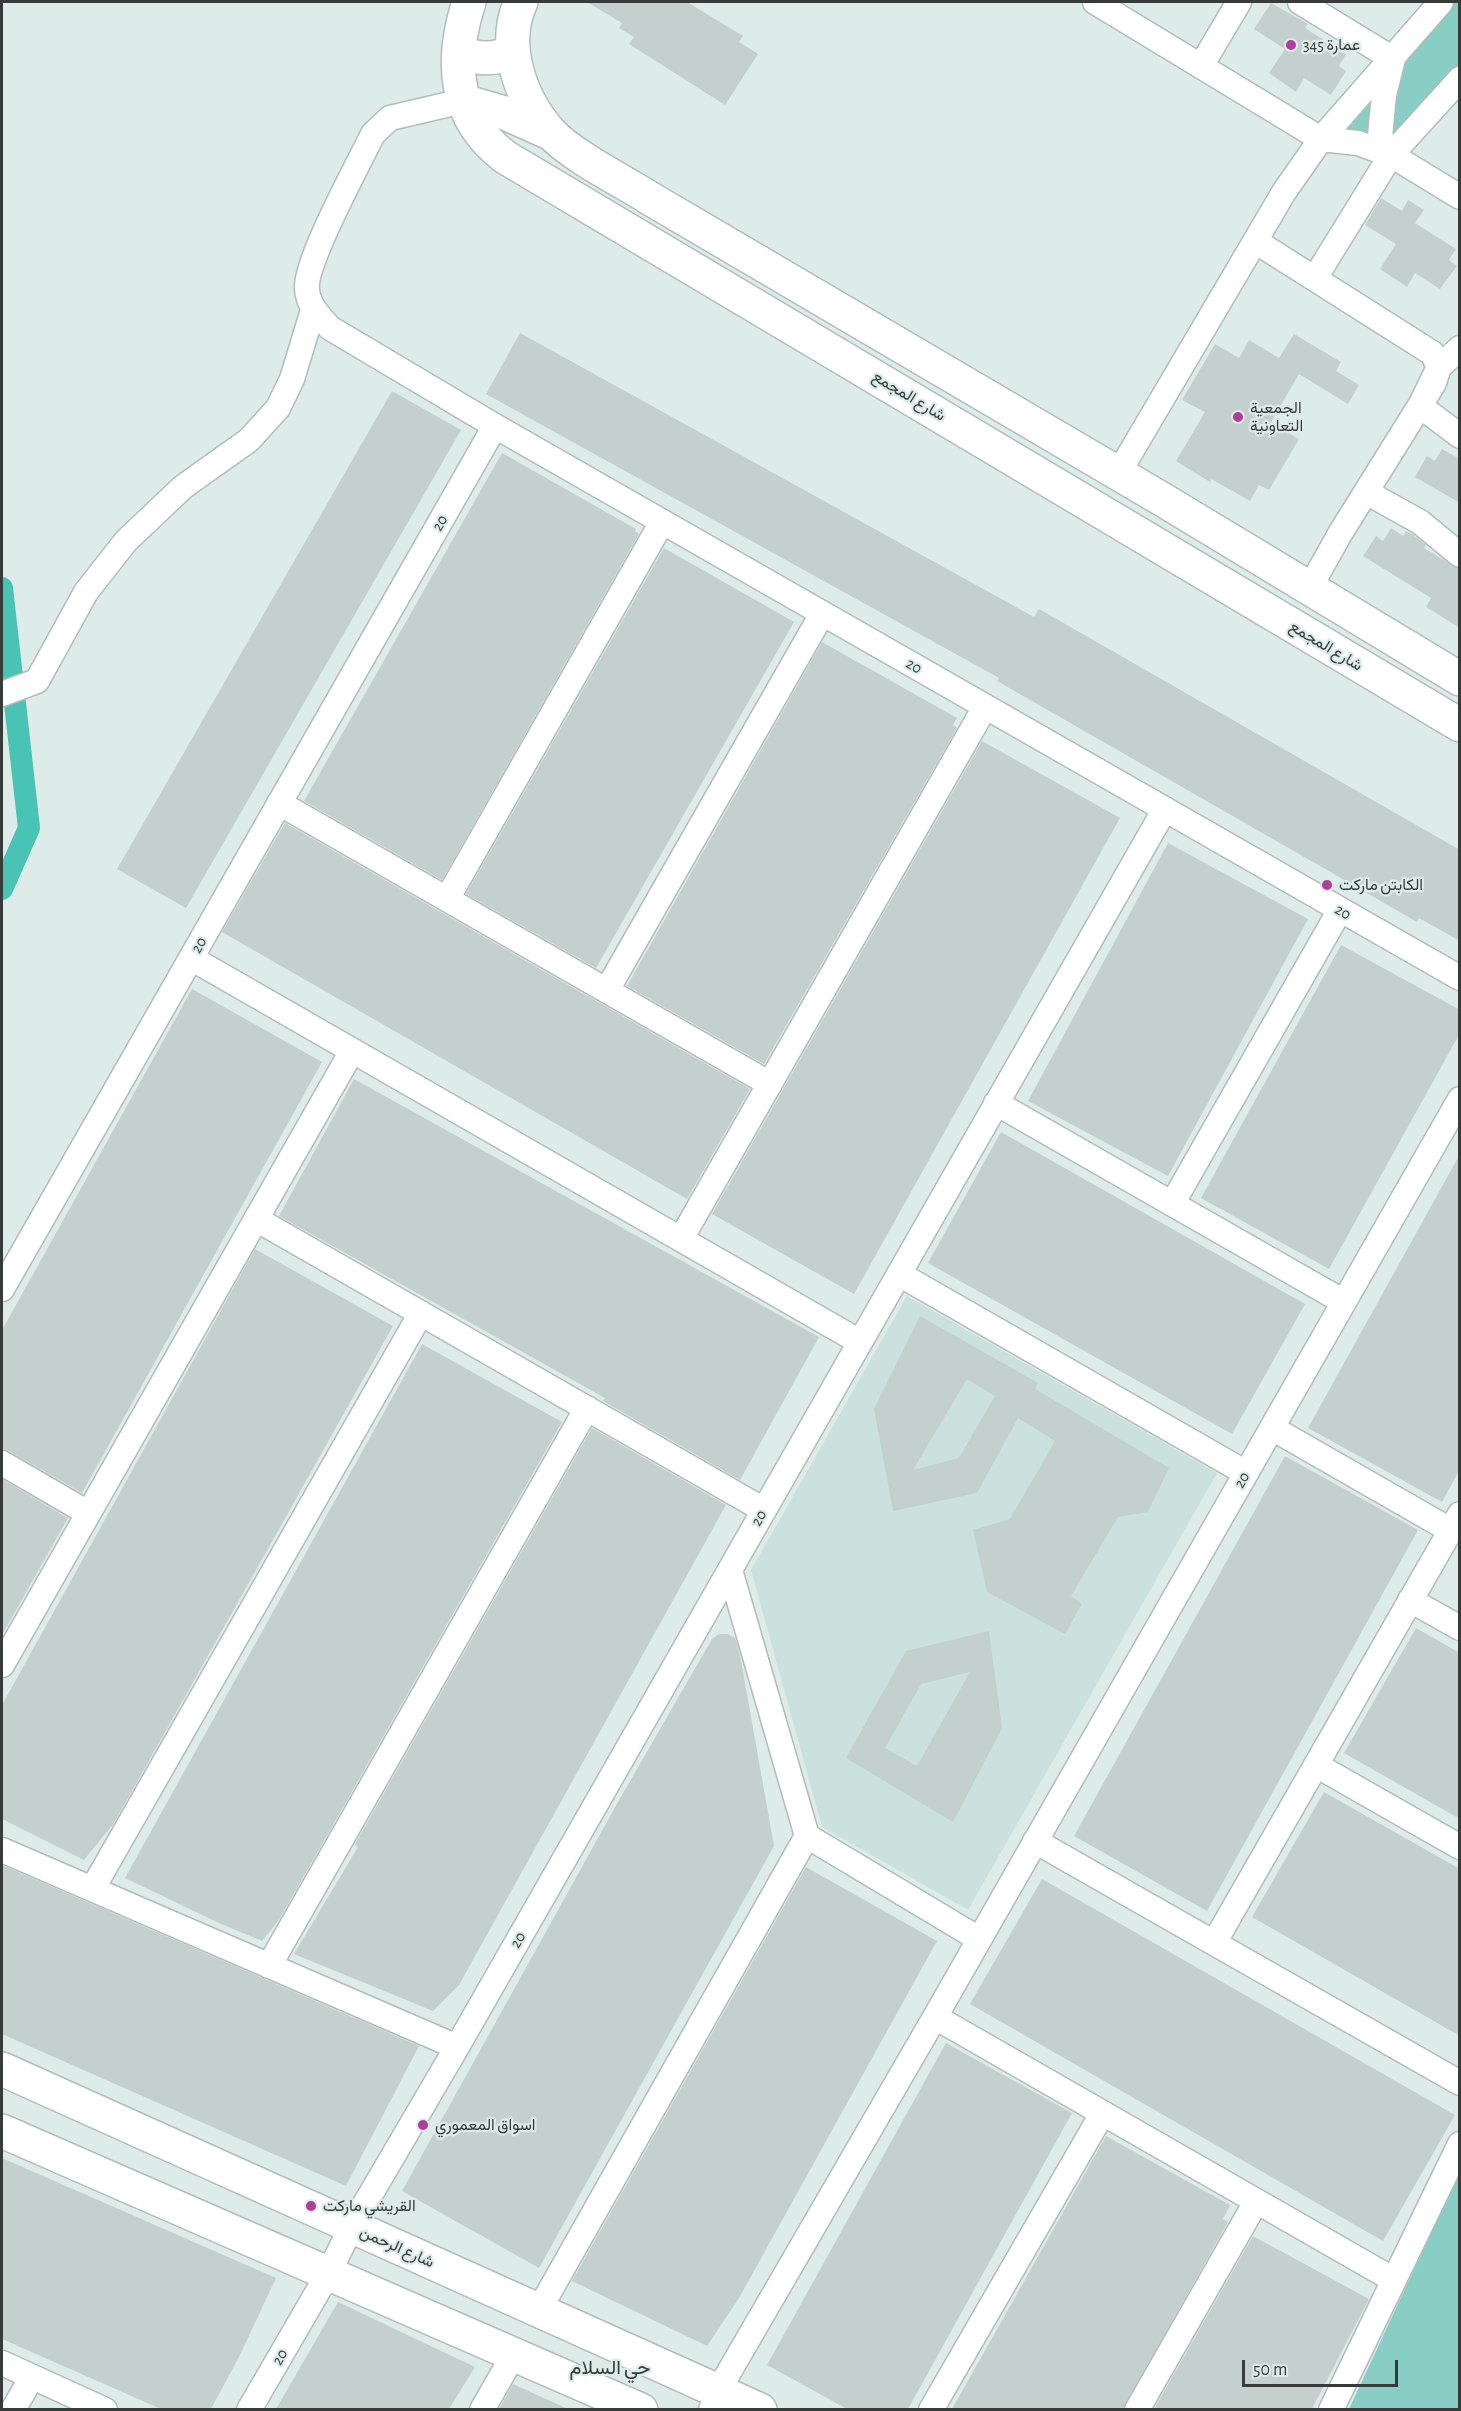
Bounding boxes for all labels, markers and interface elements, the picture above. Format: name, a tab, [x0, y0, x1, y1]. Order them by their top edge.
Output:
place label: عمارة 345	[1303, 35, 1360, 55]
marker: عمارة 345	[1284, 38, 1298, 52]
street label: شارع المجمع	[869, 367, 949, 425]
place label: الجمعية التعاونية	[1250, 398, 1303, 436]
marker: الجمعية التعاونية	[1231, 410, 1245, 424]
street label: 20	[428, 511, 452, 535]
street label: شارع المجمع	[1286, 617, 1366, 675]
street label: 20	[902, 654, 926, 678]
place label: الكابتن ماركت	[1339, 875, 1423, 895]
marker: الكابتن ماركت	[1320, 878, 1334, 892]
street label: 20	[1331, 900, 1355, 924]
street label: 20	[187, 933, 211, 957]
street label: 20	[1230, 1468, 1254, 1492]
street label: 20	[747, 1506, 771, 1530]
street label: 20	[506, 1928, 530, 1952]
place label: اسواق المعموري	[435, 2115, 536, 2135]
marker: اسواق المعموري	[416, 2118, 430, 2132]
place label: القريشي ماركت	[323, 2196, 416, 2216]
marker: القريشي ماركت	[304, 2199, 318, 2213]
street label: شارع الرحمن	[357, 2222, 437, 2272]
street label: 20	[268, 2345, 292, 2369]
scale bar	[1245, 2348, 1401, 2386]
district label: حي السلام	[570, 2356, 650, 2380]
text: 50 m	[1253, 2361, 1287, 2379]

